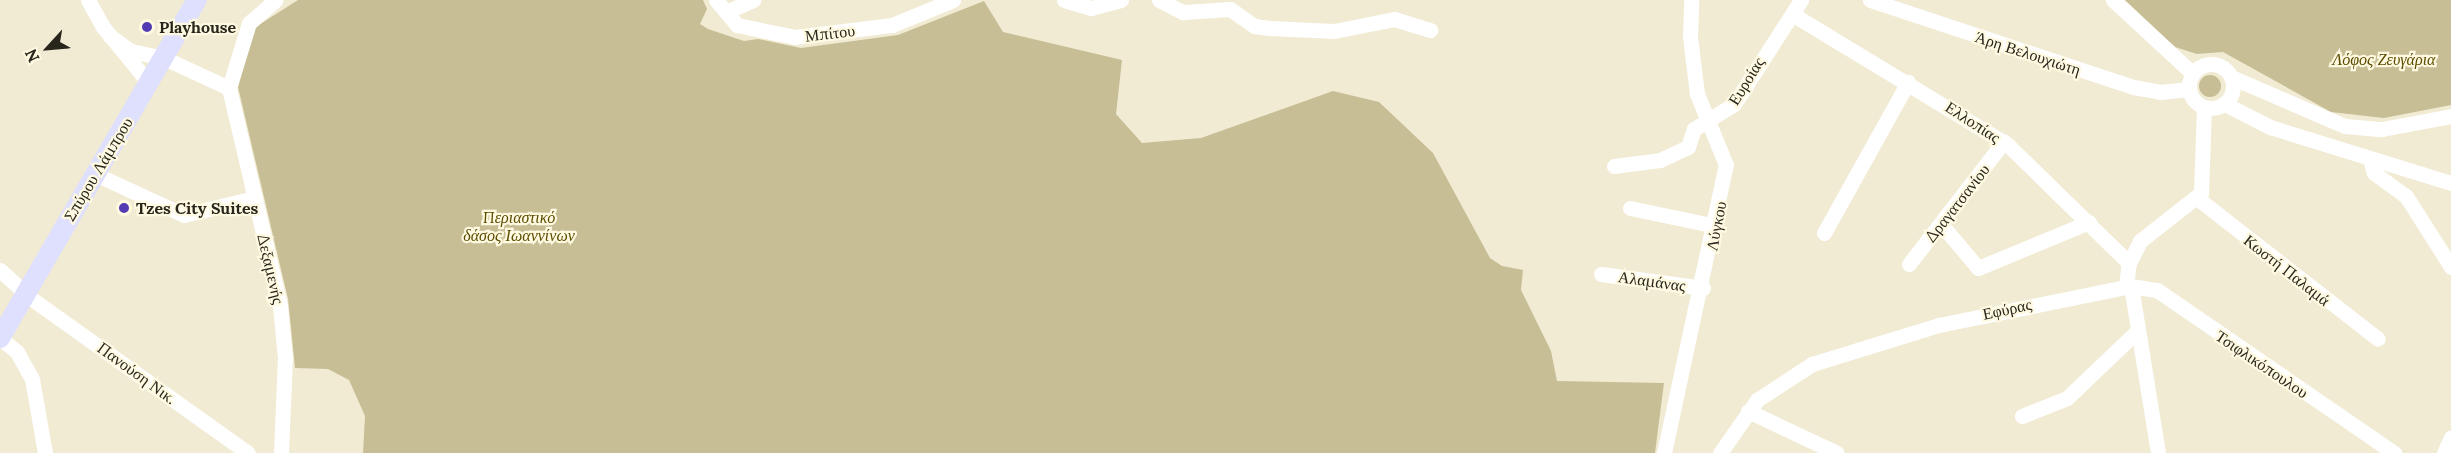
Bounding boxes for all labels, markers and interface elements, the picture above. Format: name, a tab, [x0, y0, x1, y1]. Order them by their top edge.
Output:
place label: Playhouse	[159, 17, 236, 37]
north arrow	[18, 18, 78, 78]
marker: Playhouse	[140, 20, 154, 34]
street label: Μπίτου	[804, 20, 856, 46]
street label: Άρη Βελουχιώτη	[1973, 27, 2083, 79]
text: N	[20, 46, 44, 66]
park label: Λόφος Ζευγάρια	[2333, 49, 2435, 69]
street label: Ευροίας	[1724, 54, 1768, 108]
street label: Ελλοπίας	[1942, 97, 2004, 147]
street label: Σπύρου Λάμπρου	[59, 114, 137, 224]
street label: Δραγατσανίου	[1921, 160, 1993, 246]
place label: Tzes City Suites	[136, 198, 258, 218]
street label: Λύγκου	[1702, 200, 1730, 252]
marker: Tzes City Suites	[117, 201, 131, 215]
park label: Περιαστικό δάσος Ιωαννίνων	[463, 207, 575, 245]
street label: Κωστή Παλαμά	[2240, 230, 2334, 310]
street label: Δεξαμενής	[254, 232, 288, 306]
street label: Αλαμάνας	[1617, 267, 1687, 295]
street label: Εφύρας	[1981, 294, 2033, 324]
street label: Τσιφλικόπουλου	[2212, 326, 2312, 402]
street label: Πανούση Νικ.	[94, 338, 180, 408]

